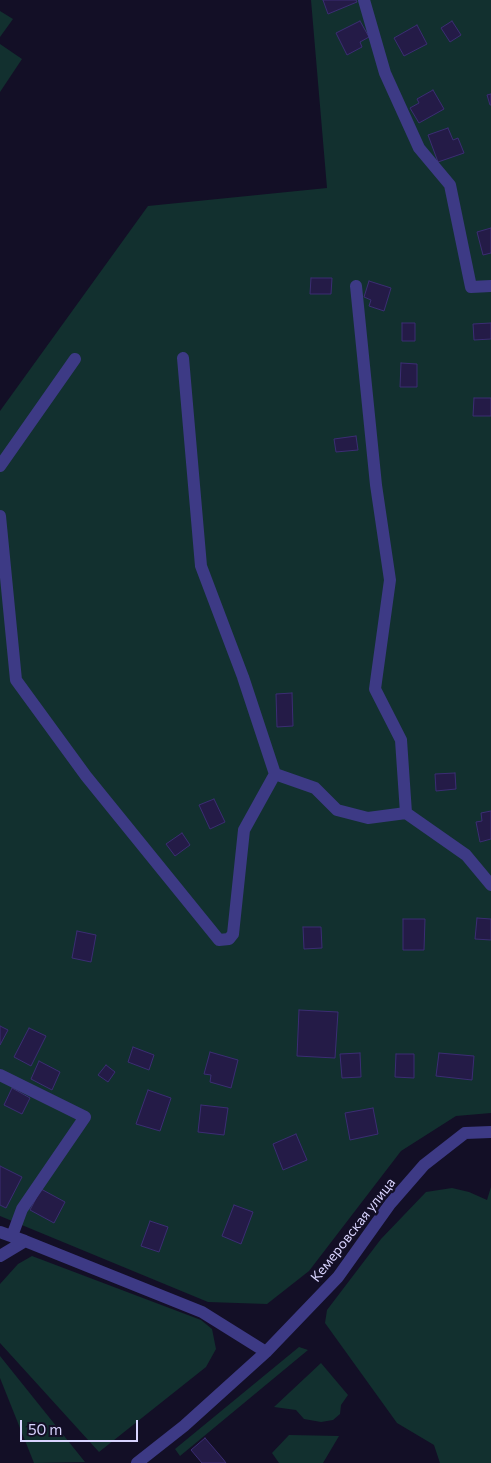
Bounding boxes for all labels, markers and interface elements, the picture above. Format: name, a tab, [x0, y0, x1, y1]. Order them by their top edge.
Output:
street label: Кемеровская улица	[307, 1175, 399, 1285]
scale bar	[22, 1410, 140, 1442]
text: 50 m	[28, 1420, 62, 1438]

